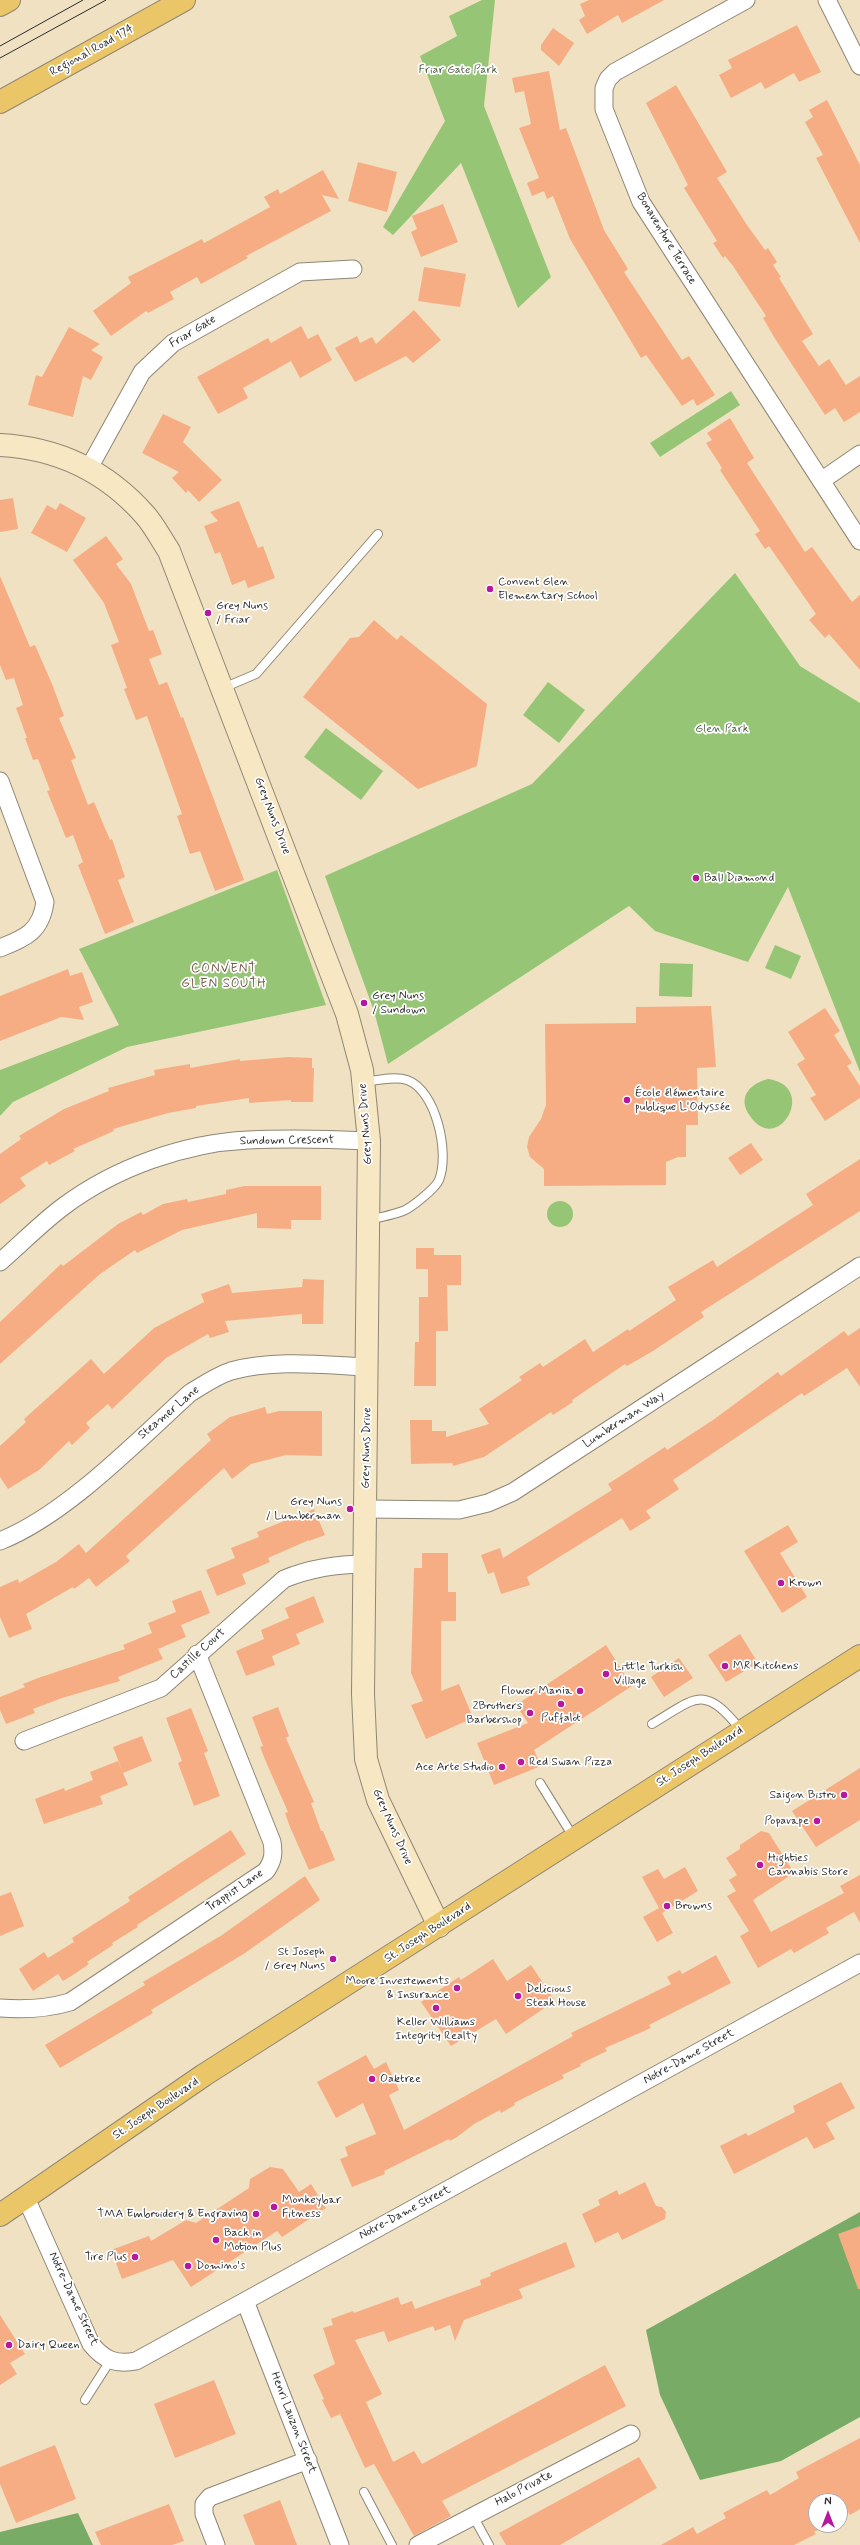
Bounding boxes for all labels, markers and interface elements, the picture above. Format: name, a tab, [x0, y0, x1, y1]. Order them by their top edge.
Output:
street label: Regional Road 174	[48, 22, 136, 80]
park label: Friar Gate Park	[419, 63, 497, 77]
street label: Bonaventure Terrace	[633, 190, 699, 288]
street label: Friar Gate	[167, 312, 219, 352]
place label: Convent Glen Elementary School	[498, 575, 598, 603]
marker: Convent Glen Elementary School	[485, 584, 495, 594]
place label: Grey Nuns / Friar	[216, 599, 268, 627]
marker: Grey Nuns / Friar	[203, 608, 213, 618]
park label: Glen Park	[695, 722, 749, 736]
street label: Grey Nuns Drive	[251, 775, 293, 857]
place label: Ball Diamond	[704, 871, 774, 885]
marker: Ball Diamond	[691, 873, 701, 883]
district label: CONVENT GLEN SOUTH	[182, 961, 266, 992]
place label: Grey Nuns / Sundown	[372, 989, 426, 1017]
marker: Grey Nuns / Sundown	[359, 998, 369, 1008]
street label: Grey Nuns Drive	[356, 1083, 376, 1165]
place label: École élémentaire publique L'Odyssée	[635, 1086, 730, 1114]
marker: École élémentaire publique L'Odyssée	[622, 1095, 632, 1105]
street label: Sundown Crescent	[240, 1133, 334, 1149]
street label: Steamer Lane	[135, 1383, 203, 1443]
street label: Lumberman Way	[581, 1388, 667, 1452]
street label: Grey Nuns Drive	[359, 1407, 375, 1489]
place label: Grey Nuns / Lumberman	[266, 1495, 342, 1523]
marker: Grey Nuns / Lumberman	[345, 1504, 355, 1514]
place label: Krown	[789, 1576, 822, 1590]
marker: Krown	[776, 1578, 786, 1588]
street label: Castille Court	[167, 1625, 229, 1683]
place label: MR Kitchens	[733, 1659, 798, 1673]
place label: Little Turkish Village	[614, 1660, 683, 1688]
marker: MR Kitchens	[720, 1661, 730, 1671]
marker: Little Turkish Village	[601, 1669, 611, 1679]
place label: Flower Mania	[501, 1684, 572, 1698]
marker: Flower Mania	[575, 1686, 585, 1696]
place label: 2Brothers Barbershop	[467, 1699, 522, 1727]
marker: Puffalot	[556, 1699, 566, 1709]
marker: 2Brothers Barbershop	[525, 1708, 535, 1718]
place label: Puffalot	[541, 1711, 581, 1725]
street label: St. Joseph Boulevard	[654, 1724, 746, 1790]
place label: Red Swan Pizza	[529, 1755, 612, 1769]
marker: Red Swan Pizza	[516, 1757, 526, 1767]
place label: Ace Arte Studio	[415, 1760, 494, 1774]
marker: Ace Arte Studio	[497, 1762, 507, 1772]
street label: Grey Nuns Drive	[369, 1787, 415, 1867]
place label: Saigon Bistro	[769, 1788, 836, 1802]
marker: Saigon Bistro	[839, 1790, 849, 1800]
place label: Popavape	[765, 1814, 809, 1828]
marker: Popavape	[812, 1816, 822, 1826]
place label: Highties Cannabis Store	[768, 1851, 848, 1879]
marker: Highties Cannabis Store	[755, 1860, 765, 1870]
street label: Trappist Lane	[204, 1867, 266, 1915]
place label: Browns	[675, 1899, 712, 1913]
street label: St. Joseph Boulevard	[382, 1900, 474, 1966]
marker: Browns	[662, 1901, 672, 1911]
place label: St Joseph / Grey Nuns	[265, 1945, 325, 1973]
marker: St Joseph / Grey Nuns	[328, 1954, 338, 1964]
place label: Moore Investements & Insurance	[346, 1974, 449, 2002]
place label: Delicious Steak House	[526, 1982, 586, 2010]
marker: Moore Investements & Insurance	[452, 1983, 462, 1993]
marker: Delicious Steak House	[513, 1991, 523, 2001]
marker: Keller Williams Integrity Realty	[431, 2003, 441, 2013]
place label: Keller Williams Integrity Realty	[395, 2015, 477, 2043]
street label: Notre-Dame Street	[641, 2026, 737, 2088]
place label: Oaktree	[380, 2072, 421, 2086]
marker: Oaktree	[367, 2074, 377, 2084]
street label: St. Joseph Boulevard	[110, 2075, 202, 2143]
street label: Notre-Dame Street	[357, 2183, 453, 2243]
place label: Monkeybar Fitness	[282, 2193, 341, 2221]
marker: Monkeybar Fitness	[269, 2202, 279, 2212]
place label: TMA Embroidery & Engraving	[97, 2207, 248, 2221]
marker: TMA Embroidery & Engraving	[251, 2209, 261, 2219]
place label: Back in Motion Plus	[224, 2226, 281, 2254]
marker: Back in Motion Plus	[211, 2235, 221, 2245]
street label: Notre-Dame Street	[45, 2250, 101, 2348]
place label: Tire Plus	[85, 2250, 127, 2264]
marker: Tire Plus	[130, 2252, 140, 2262]
place label: Domino's	[196, 2259, 245, 2273]
marker: Domino's	[183, 2261, 193, 2271]
place label: Dairy Queen	[17, 2338, 80, 2352]
marker: Dairy Queen	[4, 2340, 14, 2350]
street label: Henri Lauzon Street	[267, 2370, 319, 2476]
street label: Halo Private	[493, 2468, 555, 2510]
north arrow	[808, 2493, 848, 2533]
text: N	[824, 2495, 832, 2509]

